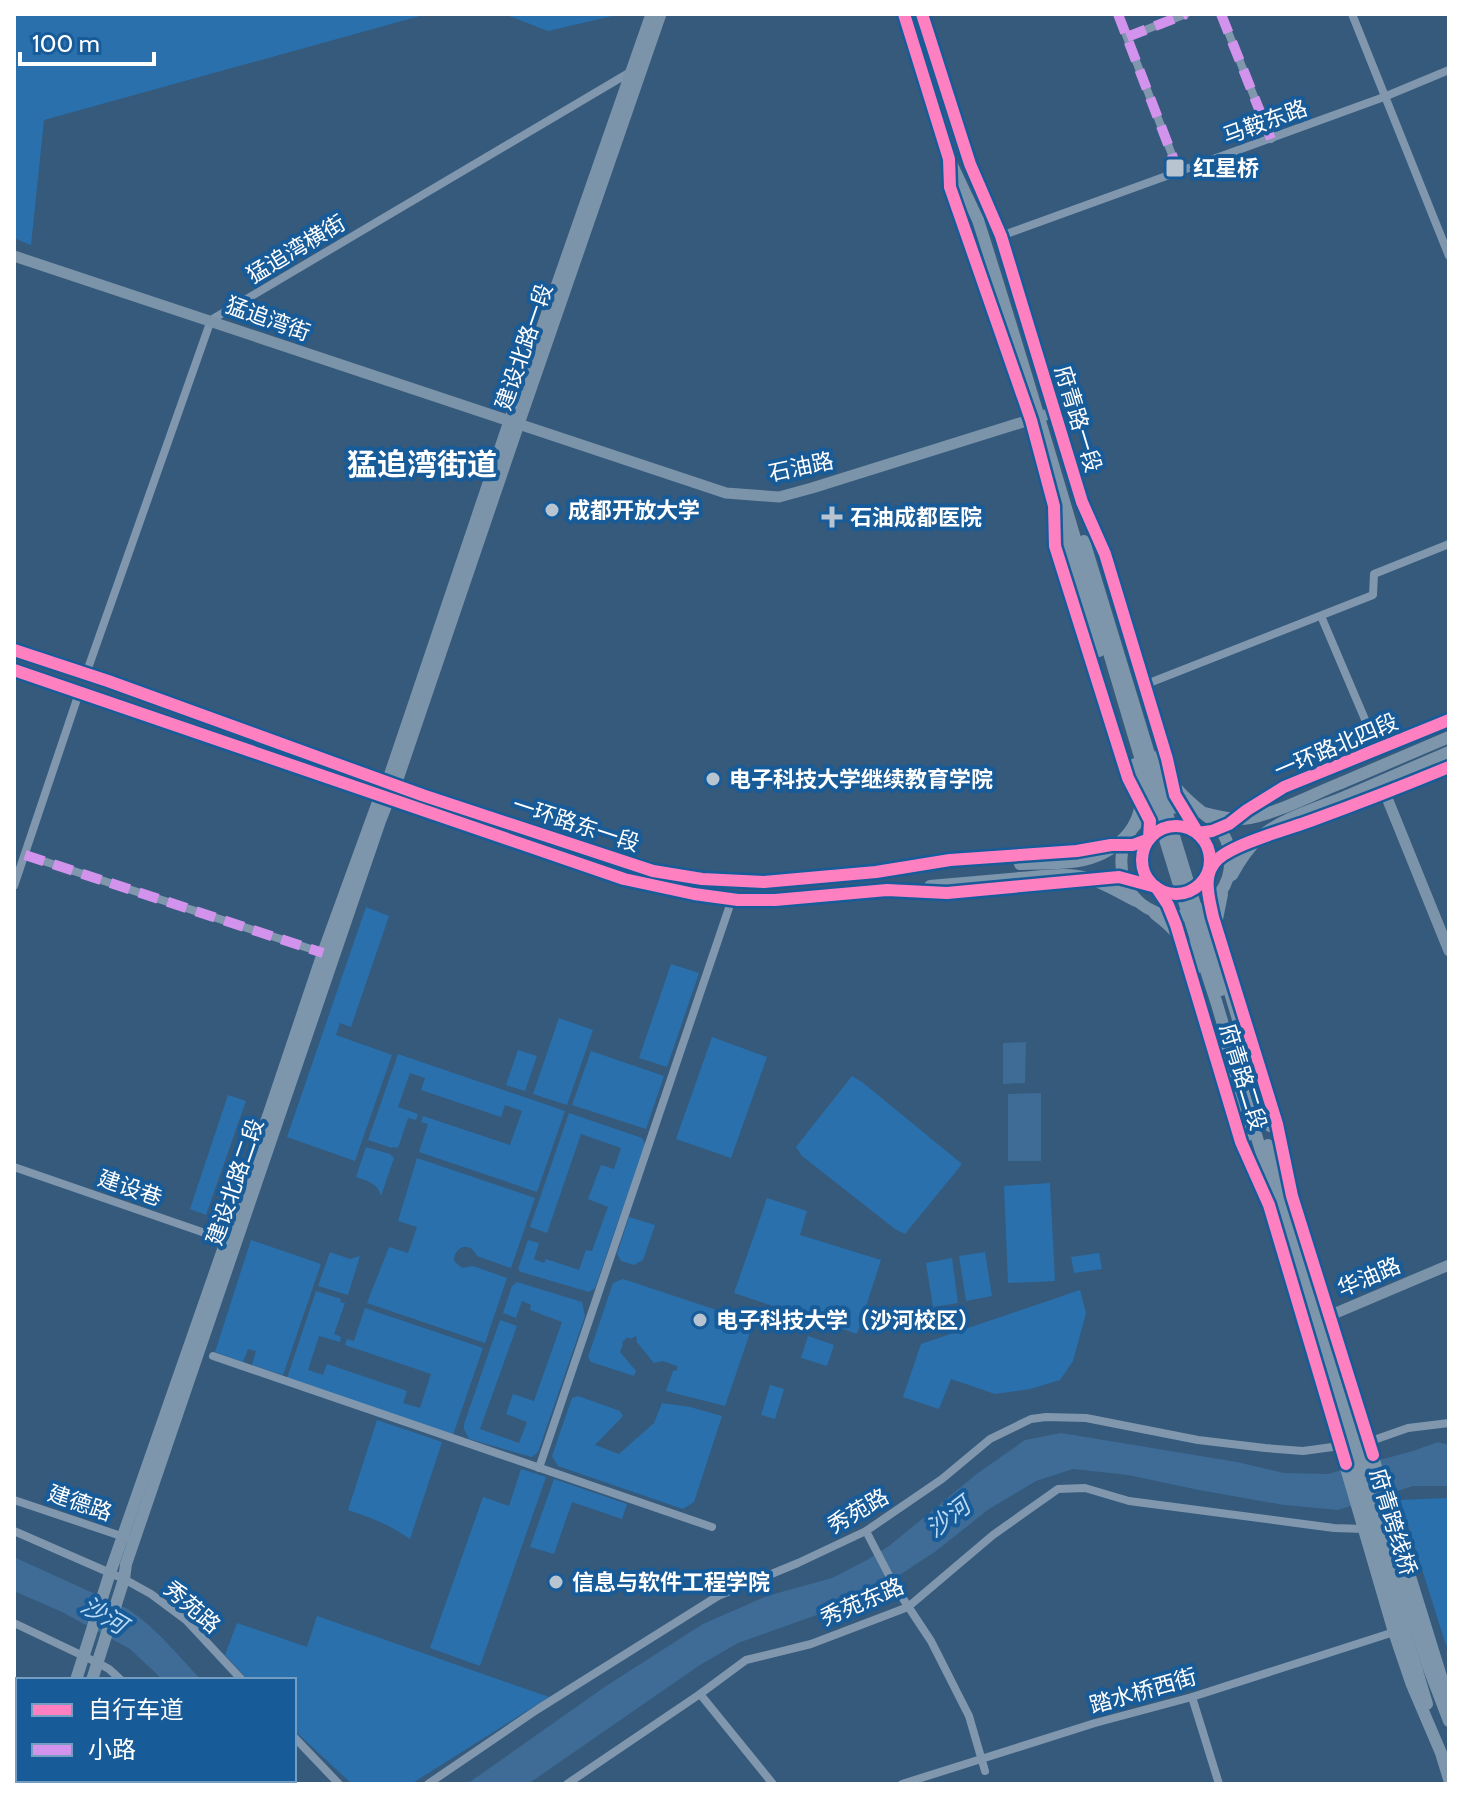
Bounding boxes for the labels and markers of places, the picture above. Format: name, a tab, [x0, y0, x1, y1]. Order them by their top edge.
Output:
place label: 红星桥	[1193, 155, 1259, 182]
marker: 红星桥	[1164, 157, 1186, 179]
place label: 成都开放大学	[568, 497, 700, 524]
marker: 成都开放大学	[543, 501, 561, 519]
place label: 石油成都医院	[850, 504, 982, 531]
marker: 石油成都医院	[821, 506, 843, 528]
place label: 电子科技大学继续教育学院	[729, 766, 993, 793]
marker: 电子科技大学继续教育学院	[704, 770, 722, 788]
place label: 电子科技大学（沙河校区）	[716, 1307, 980, 1334]
marker: 电子科技大学（沙河校区）	[691, 1311, 709, 1329]
place label: 信息与软件工程学院	[572, 1569, 770, 1596]
marker: 信息与软件工程学院	[547, 1573, 565, 1591]

